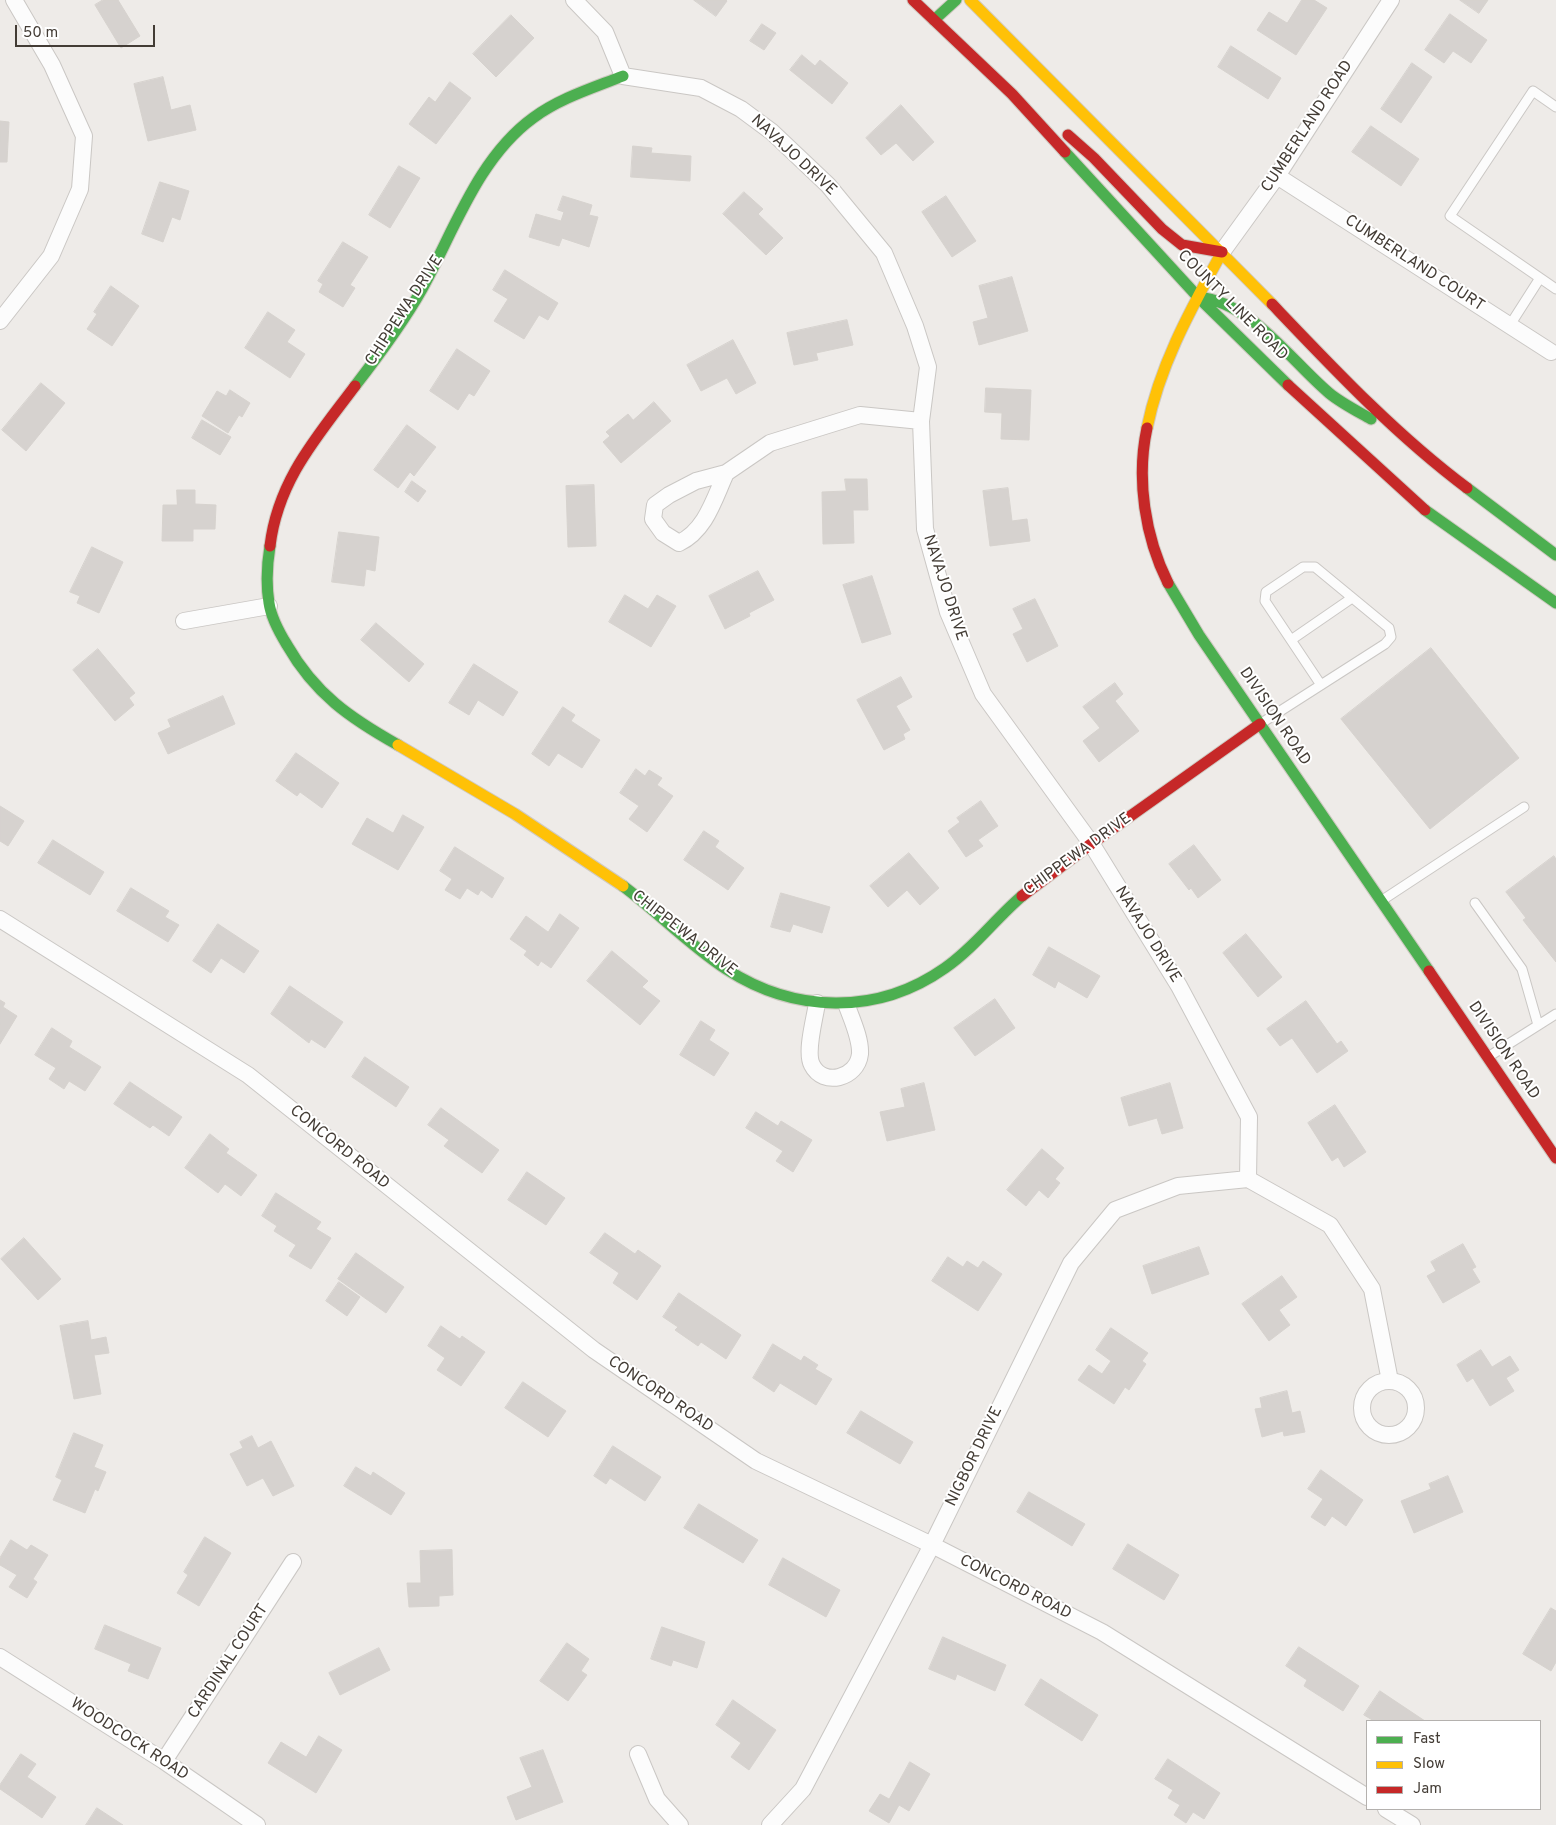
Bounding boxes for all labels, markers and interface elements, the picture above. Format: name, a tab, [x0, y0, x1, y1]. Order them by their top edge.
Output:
scale bar	[18, 15, 158, 47]
text: 50 m	[23, 24, 58, 43]
street label: CUMBERLAND ROAD	[1258, 57, 1358, 197]
street label: NAVAJO DRIVE	[746, 111, 840, 201]
street label: CUMBERLAND COURT	[1340, 212, 1488, 316]
street label: COUNTY LINE ROAD	[1173, 247, 1291, 365]
street label: CHIPPEWA DRIVE	[362, 252, 448, 370]
street label: NAVAJO DRIVE	[918, 533, 970, 643]
street label: DIVISION ROAD	[1234, 664, 1314, 770]
street label: CHIPPEWA DRIVE	[1020, 809, 1136, 901]
street label: NAVAJO DRIVE	[1110, 883, 1184, 987]
street label: CHIPPEWA DRIVE	[627, 887, 741, 981]
street label: DIVISION ROAD	[1463, 998, 1543, 1104]
street label: CONCORD ROAD	[285, 1102, 393, 1194]
street label: CONCORD ROAD	[604, 1353, 716, 1437]
street label: NIGBOR DRIVE	[942, 1404, 1008, 1510]
street label: CONCORD ROAD	[956, 1552, 1074, 1624]
street label: CARDINAL COURT	[185, 1601, 273, 1723]
street label: WOODCOCK ROAD	[66, 1695, 192, 1785]
legend	[1366, 1720, 1541, 1810]
text: Fast	[1413, 1730, 1441, 1749]
text: Slow	[1413, 1755, 1445, 1774]
text: Jam	[1413, 1780, 1442, 1799]

